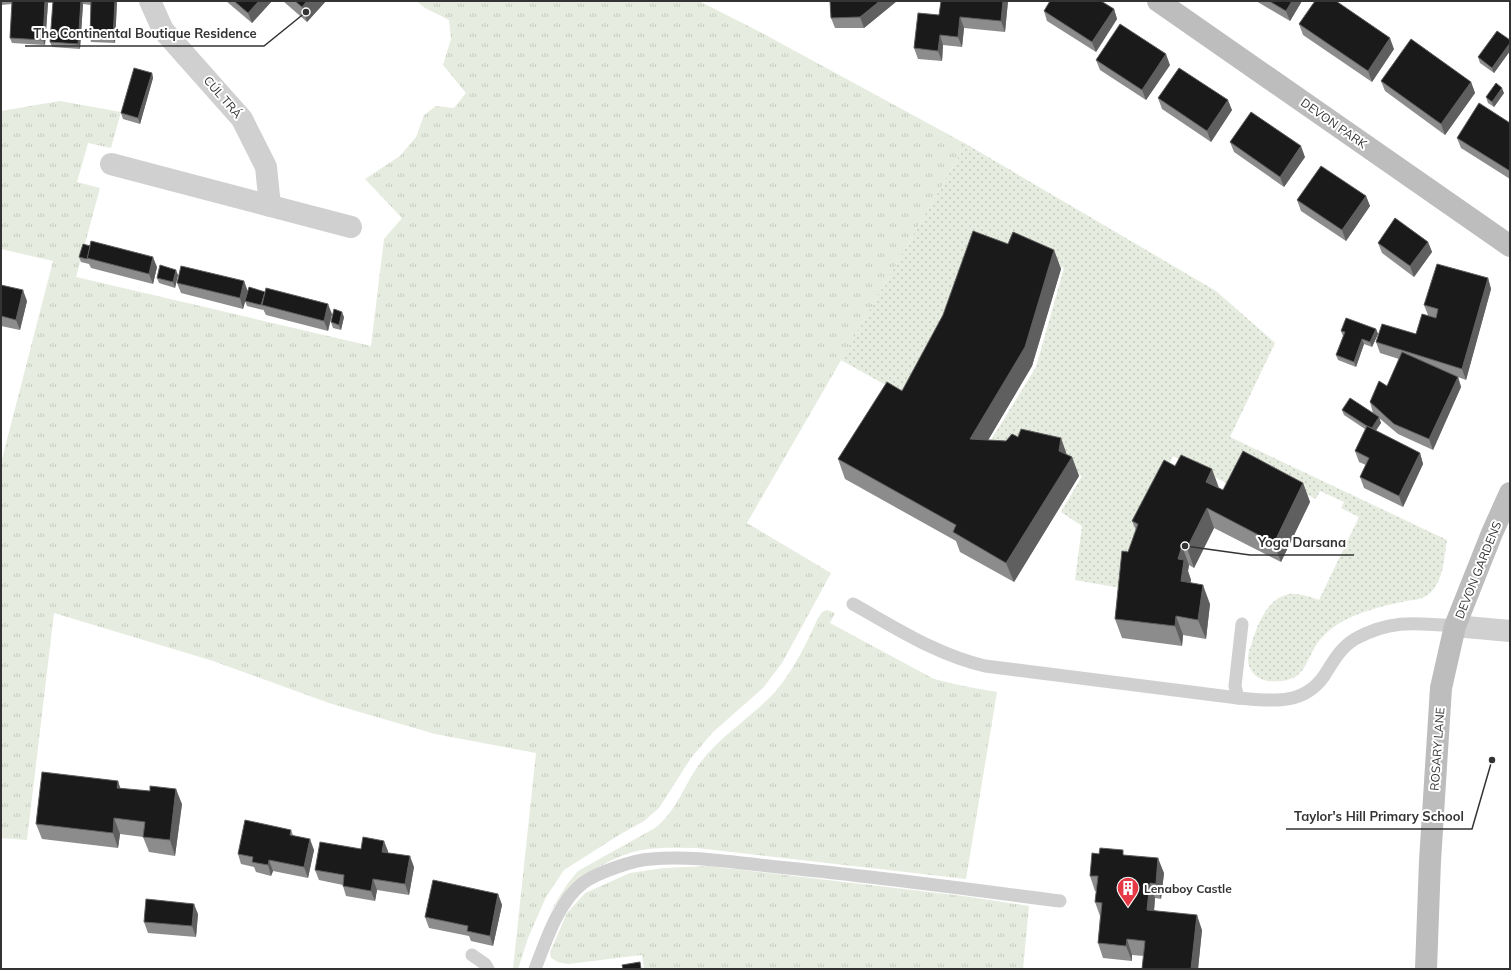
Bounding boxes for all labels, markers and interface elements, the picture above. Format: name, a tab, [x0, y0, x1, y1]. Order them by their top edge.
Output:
callout: The Continental Boutique Residence	[25, 21, 264, 46]
text: The Continental Boutique Residence	[33, 25, 257, 41]
street label: CÚL TRÁ	[201, 73, 245, 121]
street label: DEVON PARK	[1298, 95, 1370, 151]
street label: DEVON GARDENS	[1452, 519, 1504, 621]
callout: Yoga Darsana	[1250, 530, 1354, 555]
text: Yoga Darsana	[1257, 534, 1346, 550]
street label: ROSARY LANE	[1427, 707, 1447, 791]
callout: Taylor's Hill Primary School	[1286, 804, 1472, 829]
text: Taylor's Hill Primary School	[1294, 808, 1464, 825]
building icon: Lenaboy Castle	[1115, 875, 1141, 908]
place label: Lenaboy Castle	[1144, 881, 1232, 896]

